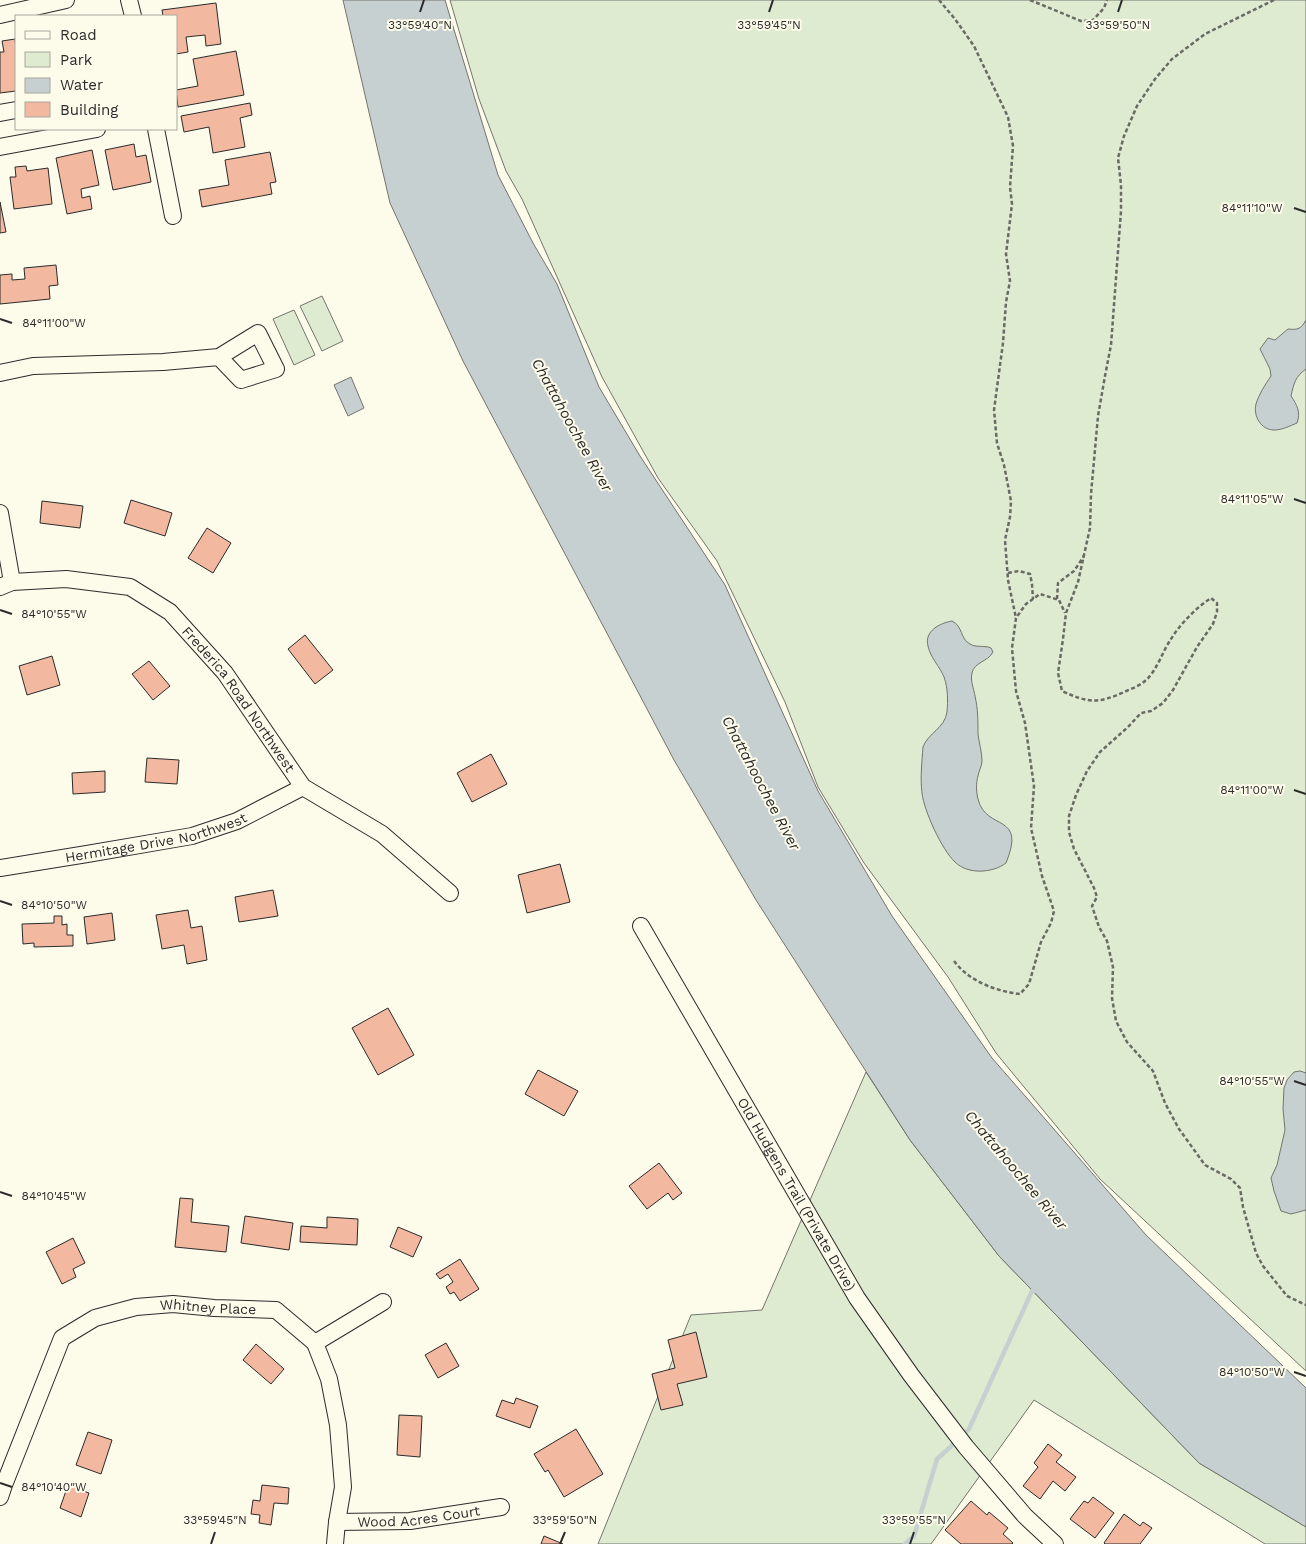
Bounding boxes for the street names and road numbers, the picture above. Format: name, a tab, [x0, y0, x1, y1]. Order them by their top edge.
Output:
street label: Frederica Road Northwest	[179, 623, 298, 775]
street label: Hermitage Drive Northwest	[64, 809, 250, 865]
street label: Old Hudgens Trail (Private Drive)	[734, 1095, 859, 1294]
street label: Whitney Place	[159, 1296, 256, 1317]
street label: Wood Acres Court	[357, 1502, 481, 1530]

